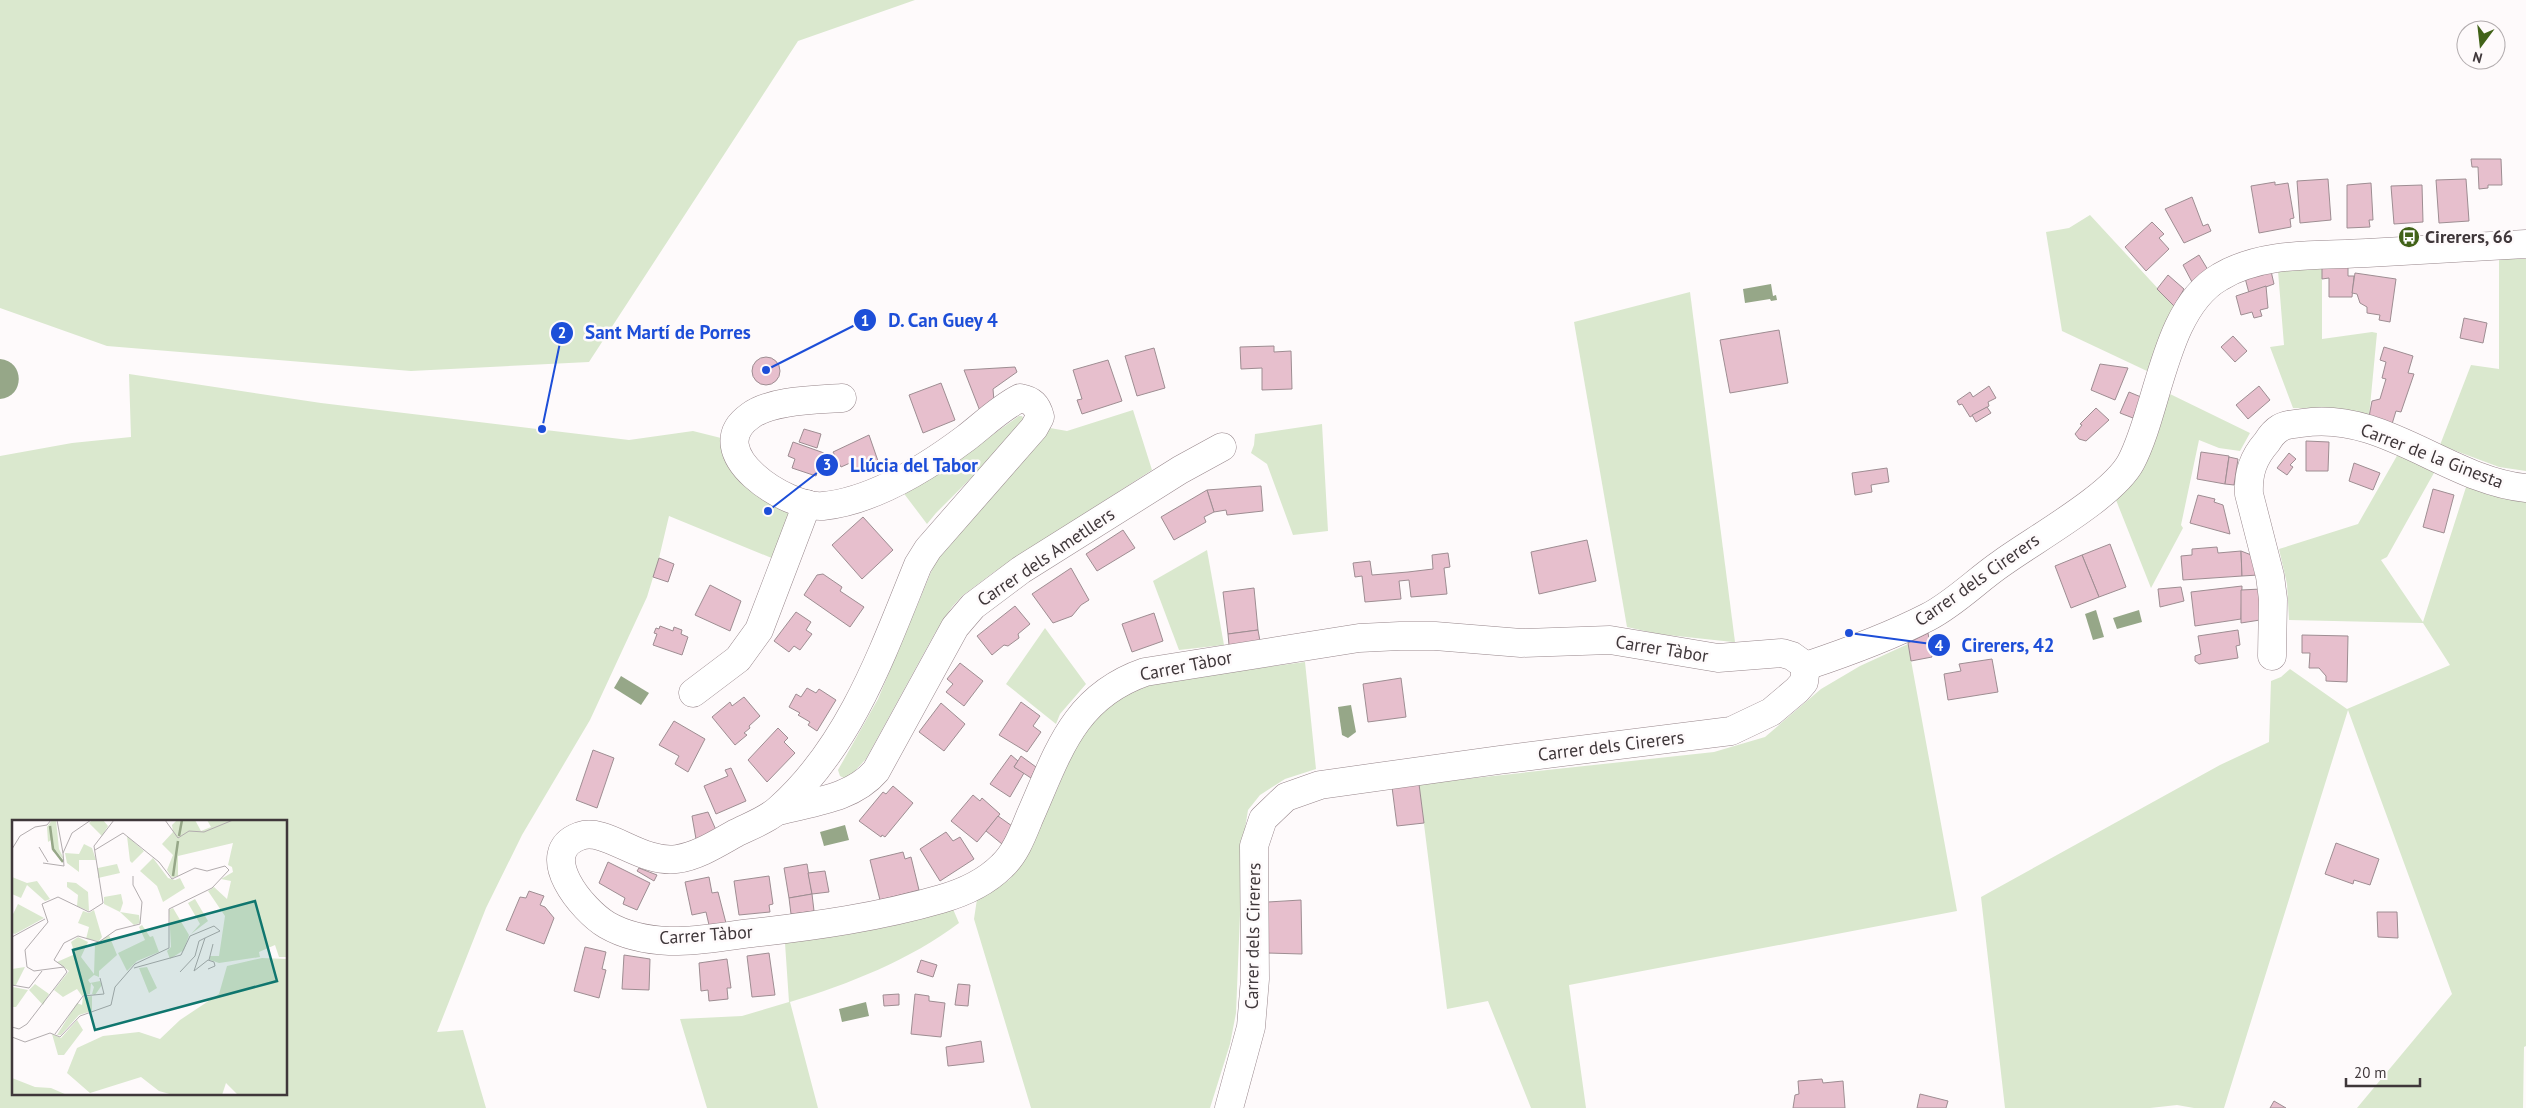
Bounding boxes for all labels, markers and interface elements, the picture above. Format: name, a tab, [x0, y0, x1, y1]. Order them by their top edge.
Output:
north arrow	[2456, 20, 2506, 70]
text: N	[2471, 48, 2484, 67]
bus stop icon: Cirerers, 66	[2397, 225, 2421, 249]
place label: Cirerers, 66	[2425, 225, 2513, 248]
callout: D. Can Guey 4	[852, 303, 1009, 337]
text: D. Can Guey 4	[888, 308, 998, 332]
text: 1	[861, 311, 869, 330]
callout: Sant Martí de Porres	[550, 316, 761, 350]
text: Sant Martí de Porres	[585, 320, 751, 344]
text: 2	[558, 323, 566, 342]
street label: Carrer de la Ginesta	[2357, 418, 2507, 493]
callout: Llúcia del Tabor	[815, 448, 988, 482]
text: Llúcia del Tabor	[850, 453, 978, 477]
text: 3	[823, 455, 831, 474]
street label: Carrer dels Ametllers	[973, 502, 1119, 611]
street label: Carrer dels Cirerers	[1910, 528, 2044, 631]
callout: Cirerers, 42	[1926, 628, 2065, 662]
street label: Carrer Tàbor	[1614, 630, 1710, 667]
text: Cirerers, 42	[1962, 633, 2054, 657]
text: 4	[1935, 636, 1944, 655]
street label: Carrer Tàbor	[1138, 645, 1234, 686]
street label: Carrer dels Cirerers	[1537, 725, 1685, 766]
inset map	[12, 820, 288, 1096]
street label: Carrer dels Cirerers	[1240, 862, 1265, 1010]
street label: Carrer Tàbor	[658, 920, 753, 949]
scale bar	[2346, 1056, 2420, 1088]
text: 20 m	[2354, 1063, 2387, 1082]

